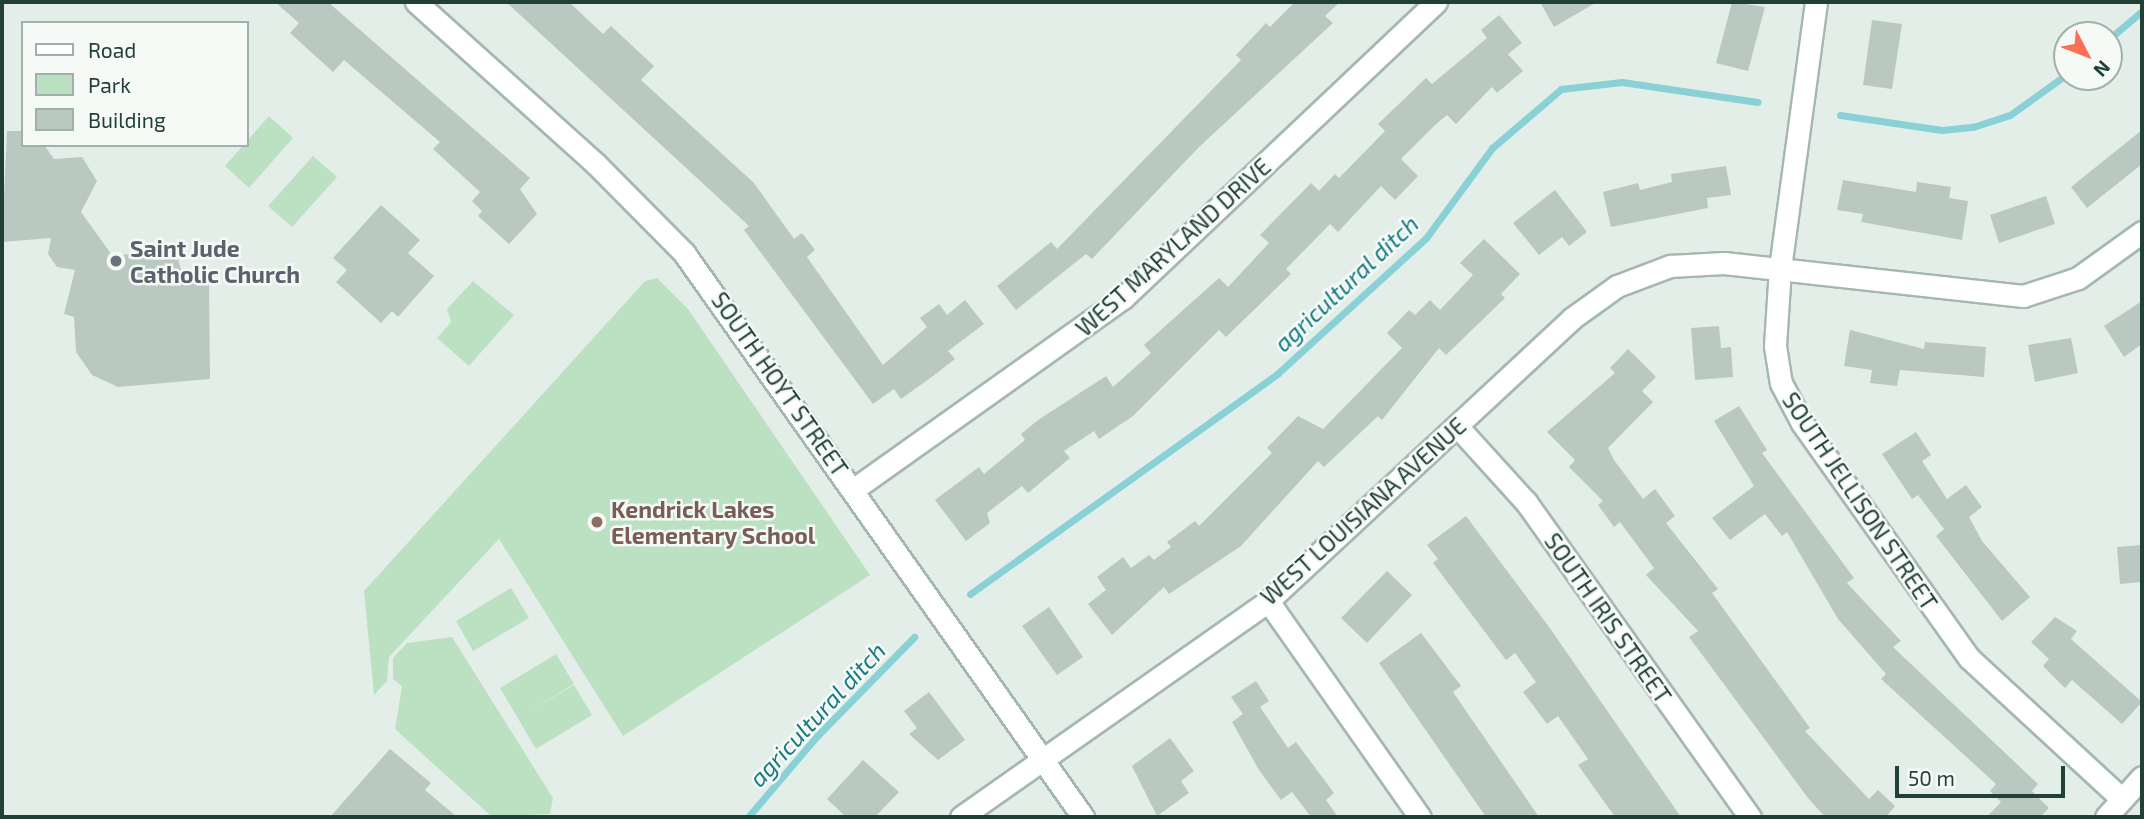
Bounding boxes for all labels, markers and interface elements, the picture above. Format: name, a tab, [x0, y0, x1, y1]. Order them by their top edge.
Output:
legend	[21, 21, 248, 147]
north arrow	[2053, 21, 2123, 91]
text: Road	[88, 37, 136, 62]
text: N	[2089, 56, 2116, 82]
text: Park	[88, 72, 131, 97]
text: Building	[88, 107, 166, 132]
street label: WEST MARYLAND DRIVE	[1070, 152, 1276, 342]
water label: agricultural ditch	[1268, 209, 1424, 357]
place label: Saint Jude Catholic Church	[130, 234, 300, 288]
marker: Saint Jude Catholic Church	[108, 253, 124, 269]
street label: SOUTH HOYT STREET	[706, 286, 854, 482]
street label: SOUTH JELLISON STREET	[1777, 387, 1943, 615]
street label: WEST LOUISIANA AVENUE	[1254, 411, 1472, 611]
place label: Kendrick Lakes Elementary School	[611, 495, 816, 549]
marker: Kendrick Lakes Elementary School	[589, 514, 605, 530]
street label: SOUTH IRIS STREET	[1539, 528, 1677, 708]
water label: agricultural ditch	[743, 636, 891, 792]
scale bar	[1899, 752, 2069, 796]
text: 50 m	[1908, 765, 1955, 790]

